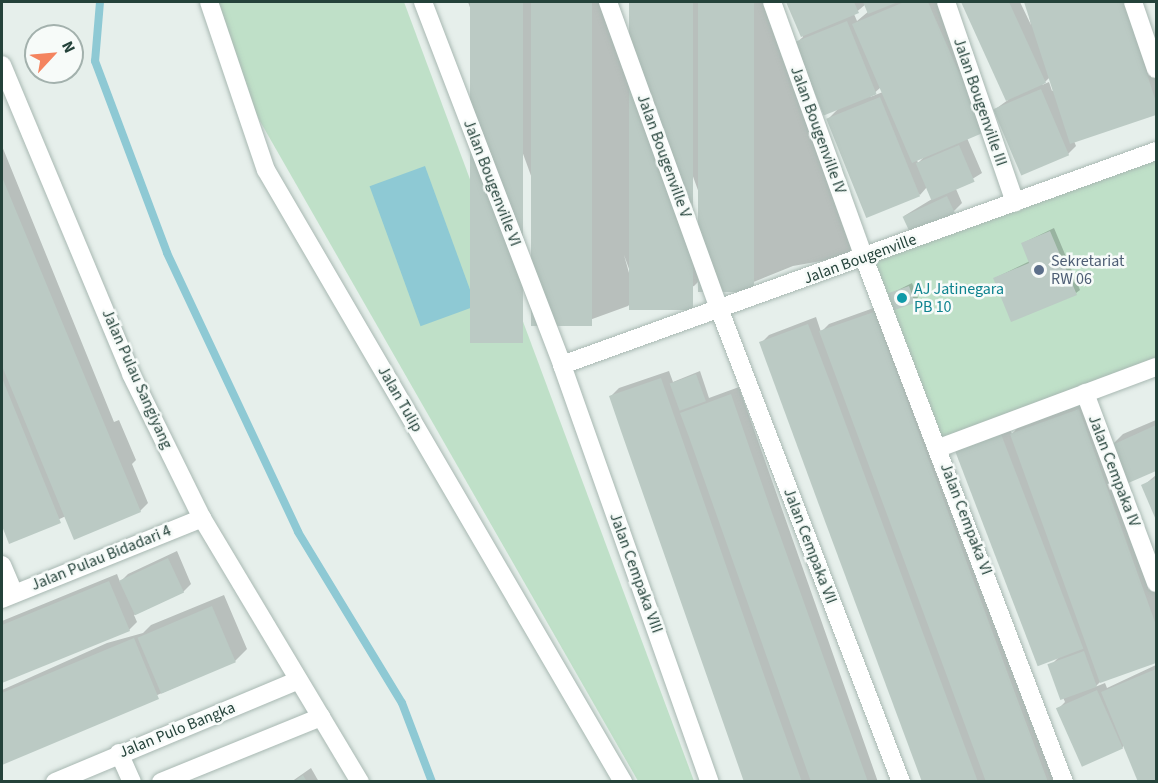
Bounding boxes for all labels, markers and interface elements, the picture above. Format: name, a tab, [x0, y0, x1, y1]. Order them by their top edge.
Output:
north arrow	[24, 24, 84, 84]
street label: Jalan Bougenville III	[949, 35, 1011, 169]
text: N	[56, 37, 81, 57]
street label: Jalan Bougenville IV	[786, 64, 850, 196]
street label: Jalan Bougenville V	[633, 92, 695, 220]
street label: Jalan Bougenville VI	[459, 117, 525, 249]
street label: Jalan Bougenville	[801, 230, 919, 288]
place label: Sekretariat RW 06	[1051, 251, 1124, 289]
marker: Sekretariat RW 06	[1032, 263, 1046, 277]
place label: AJ Jatinegara PB 10	[914, 279, 1004, 317]
marker: AJ Jatinegara PB 10	[895, 291, 909, 305]
street label: Jalan Pulau Sangiyang	[98, 306, 176, 452]
street label: Jalan Tulip	[373, 362, 427, 436]
street label: Jalan Cempaka IV	[1084, 412, 1144, 530]
street label: Jalan Cempaka VI	[936, 460, 996, 578]
street label: Jalan Cempaka VII	[779, 485, 841, 607]
street label: Jalan Cempaka VIII	[605, 510, 667, 636]
street label: Jalan Pulau Bidadari 4	[28, 521, 174, 595]
street label: Jalan Pulo Bangka	[116, 698, 238, 762]

